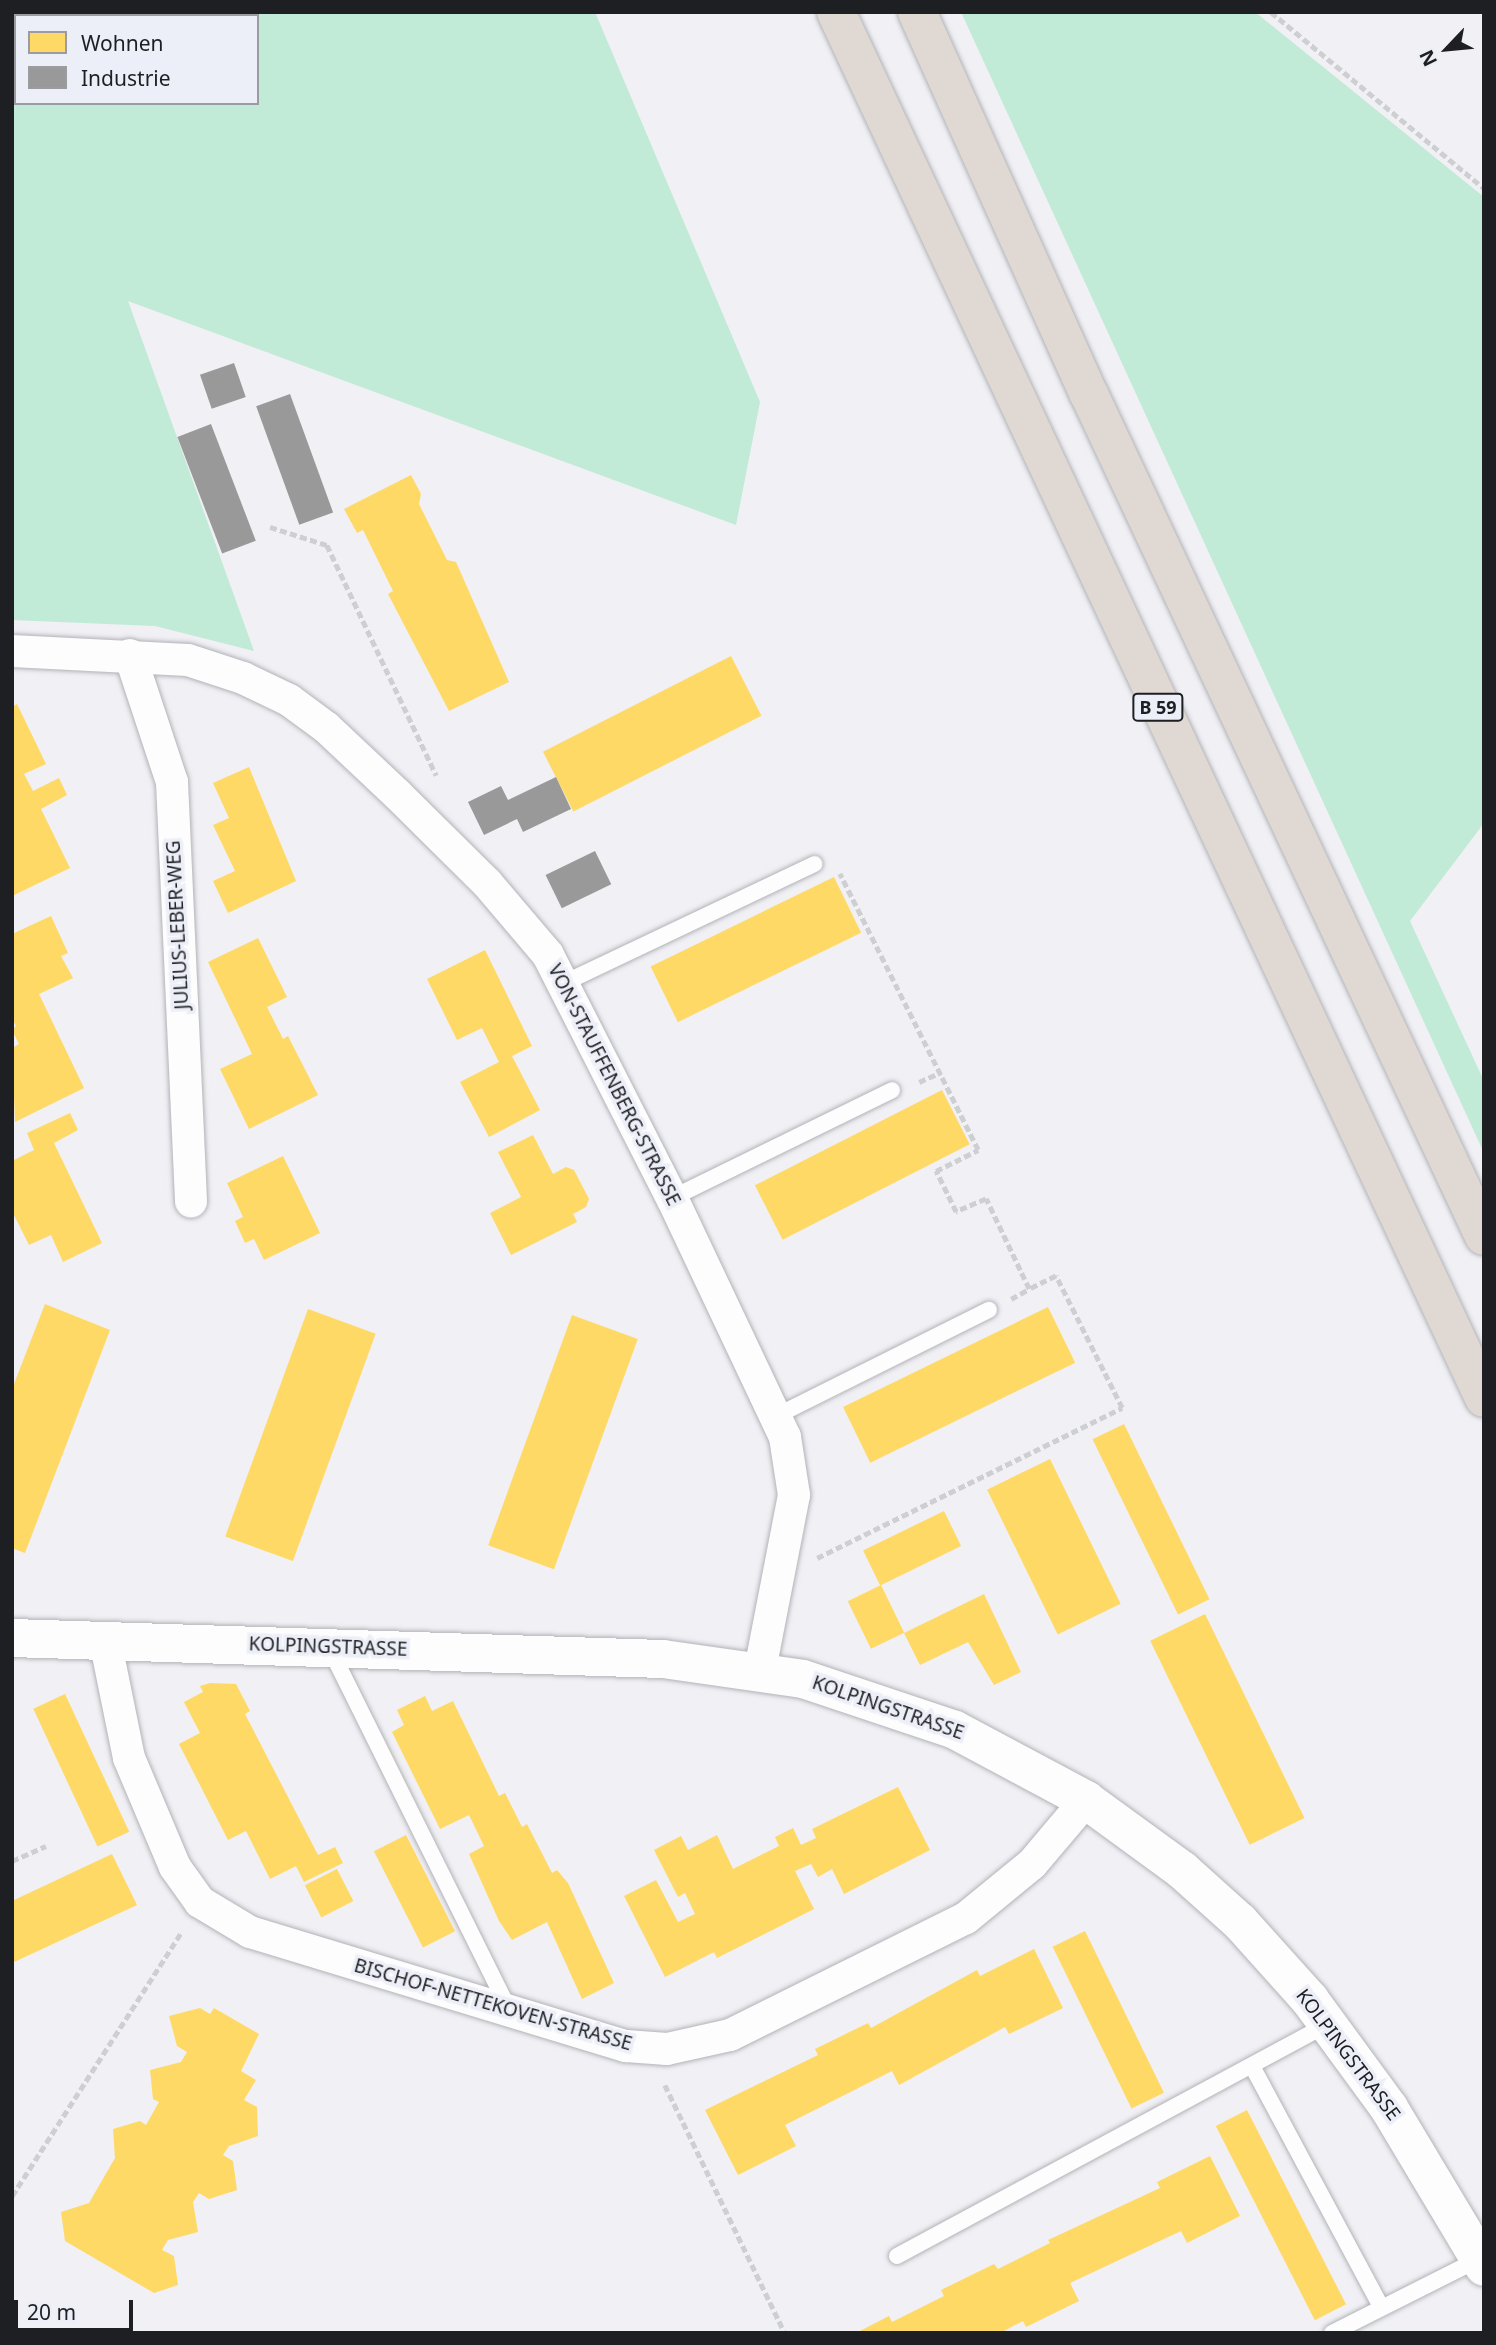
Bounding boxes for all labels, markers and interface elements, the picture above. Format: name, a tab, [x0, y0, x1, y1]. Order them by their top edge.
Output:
legend	[14, 14, 259, 105]
north arrow	[1412, 14, 1482, 84]
text: Wohnen	[81, 29, 164, 57]
text: N	[1413, 46, 1443, 71]
text: Industrie	[81, 64, 171, 92]
road number: B 59	[1132, 692, 1184, 722]
street label: JULIUS-LEBER-WEG	[162, 840, 194, 1010]
street label: VON-STAUFFENBERG-STRASSE	[543, 960, 685, 1210]
street label: KOLPINGSTRASSE	[248, 1633, 408, 1661]
street label: KOLPINGSTRASSE	[809, 1671, 967, 1745]
street label: BISCHOF-NETTEKOVEN-STRASSE	[351, 1954, 635, 2056]
street label: KOLPINGSTRASSE	[1291, 1985, 1405, 2125]
scale bar	[18, 2286, 136, 2330]
text: 20 m	[27, 2298, 76, 2326]

